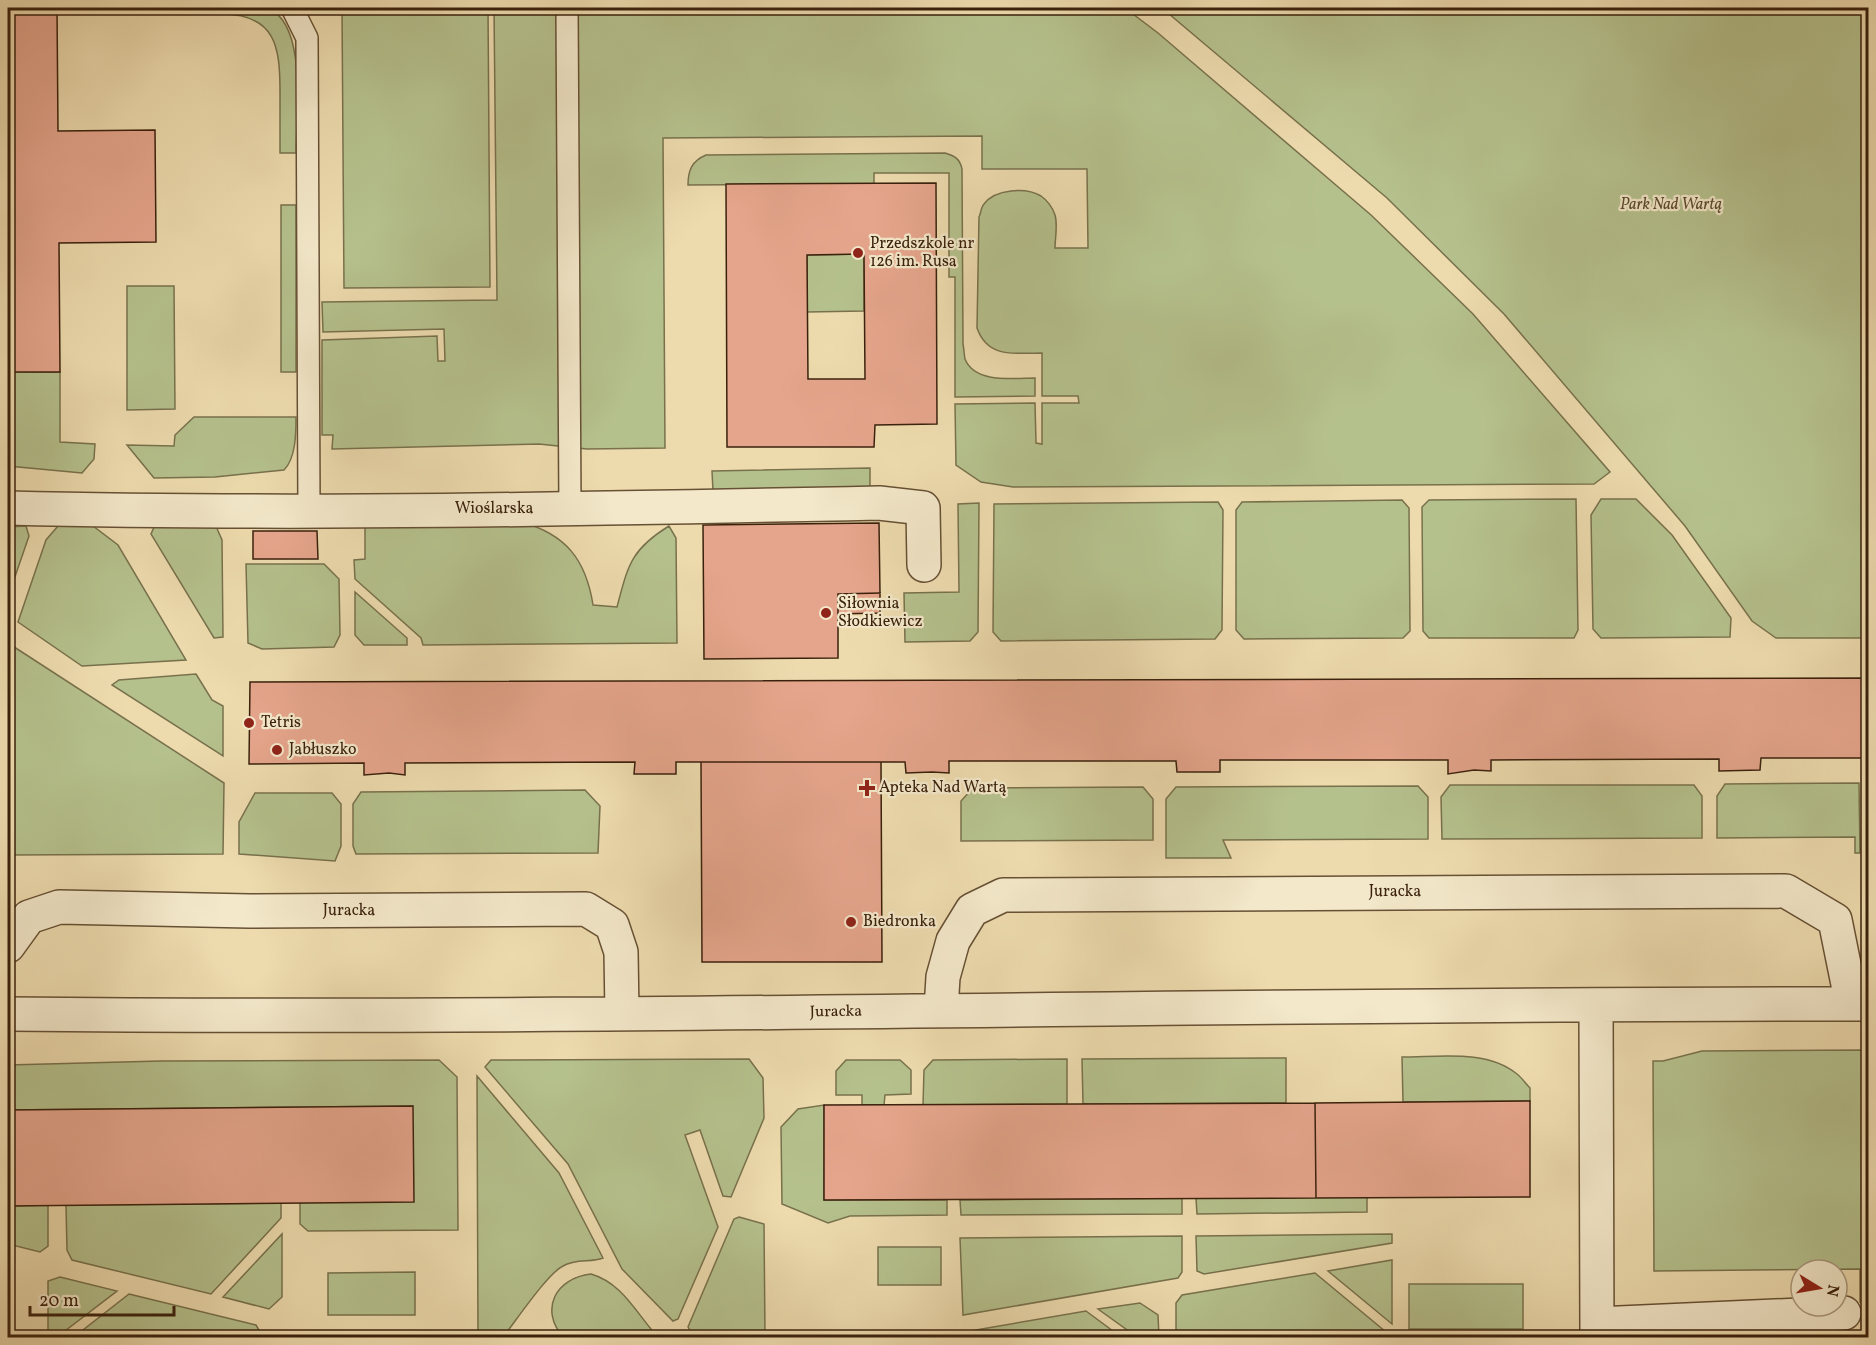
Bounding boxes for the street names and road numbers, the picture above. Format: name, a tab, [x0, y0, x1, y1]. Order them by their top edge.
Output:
street label: Wioślarska	[455, 498, 533, 520]
street label: Juracka	[1369, 881, 1421, 903]
street label: Juracka	[323, 900, 375, 922]
street label: Juracka	[810, 1001, 862, 1023]

